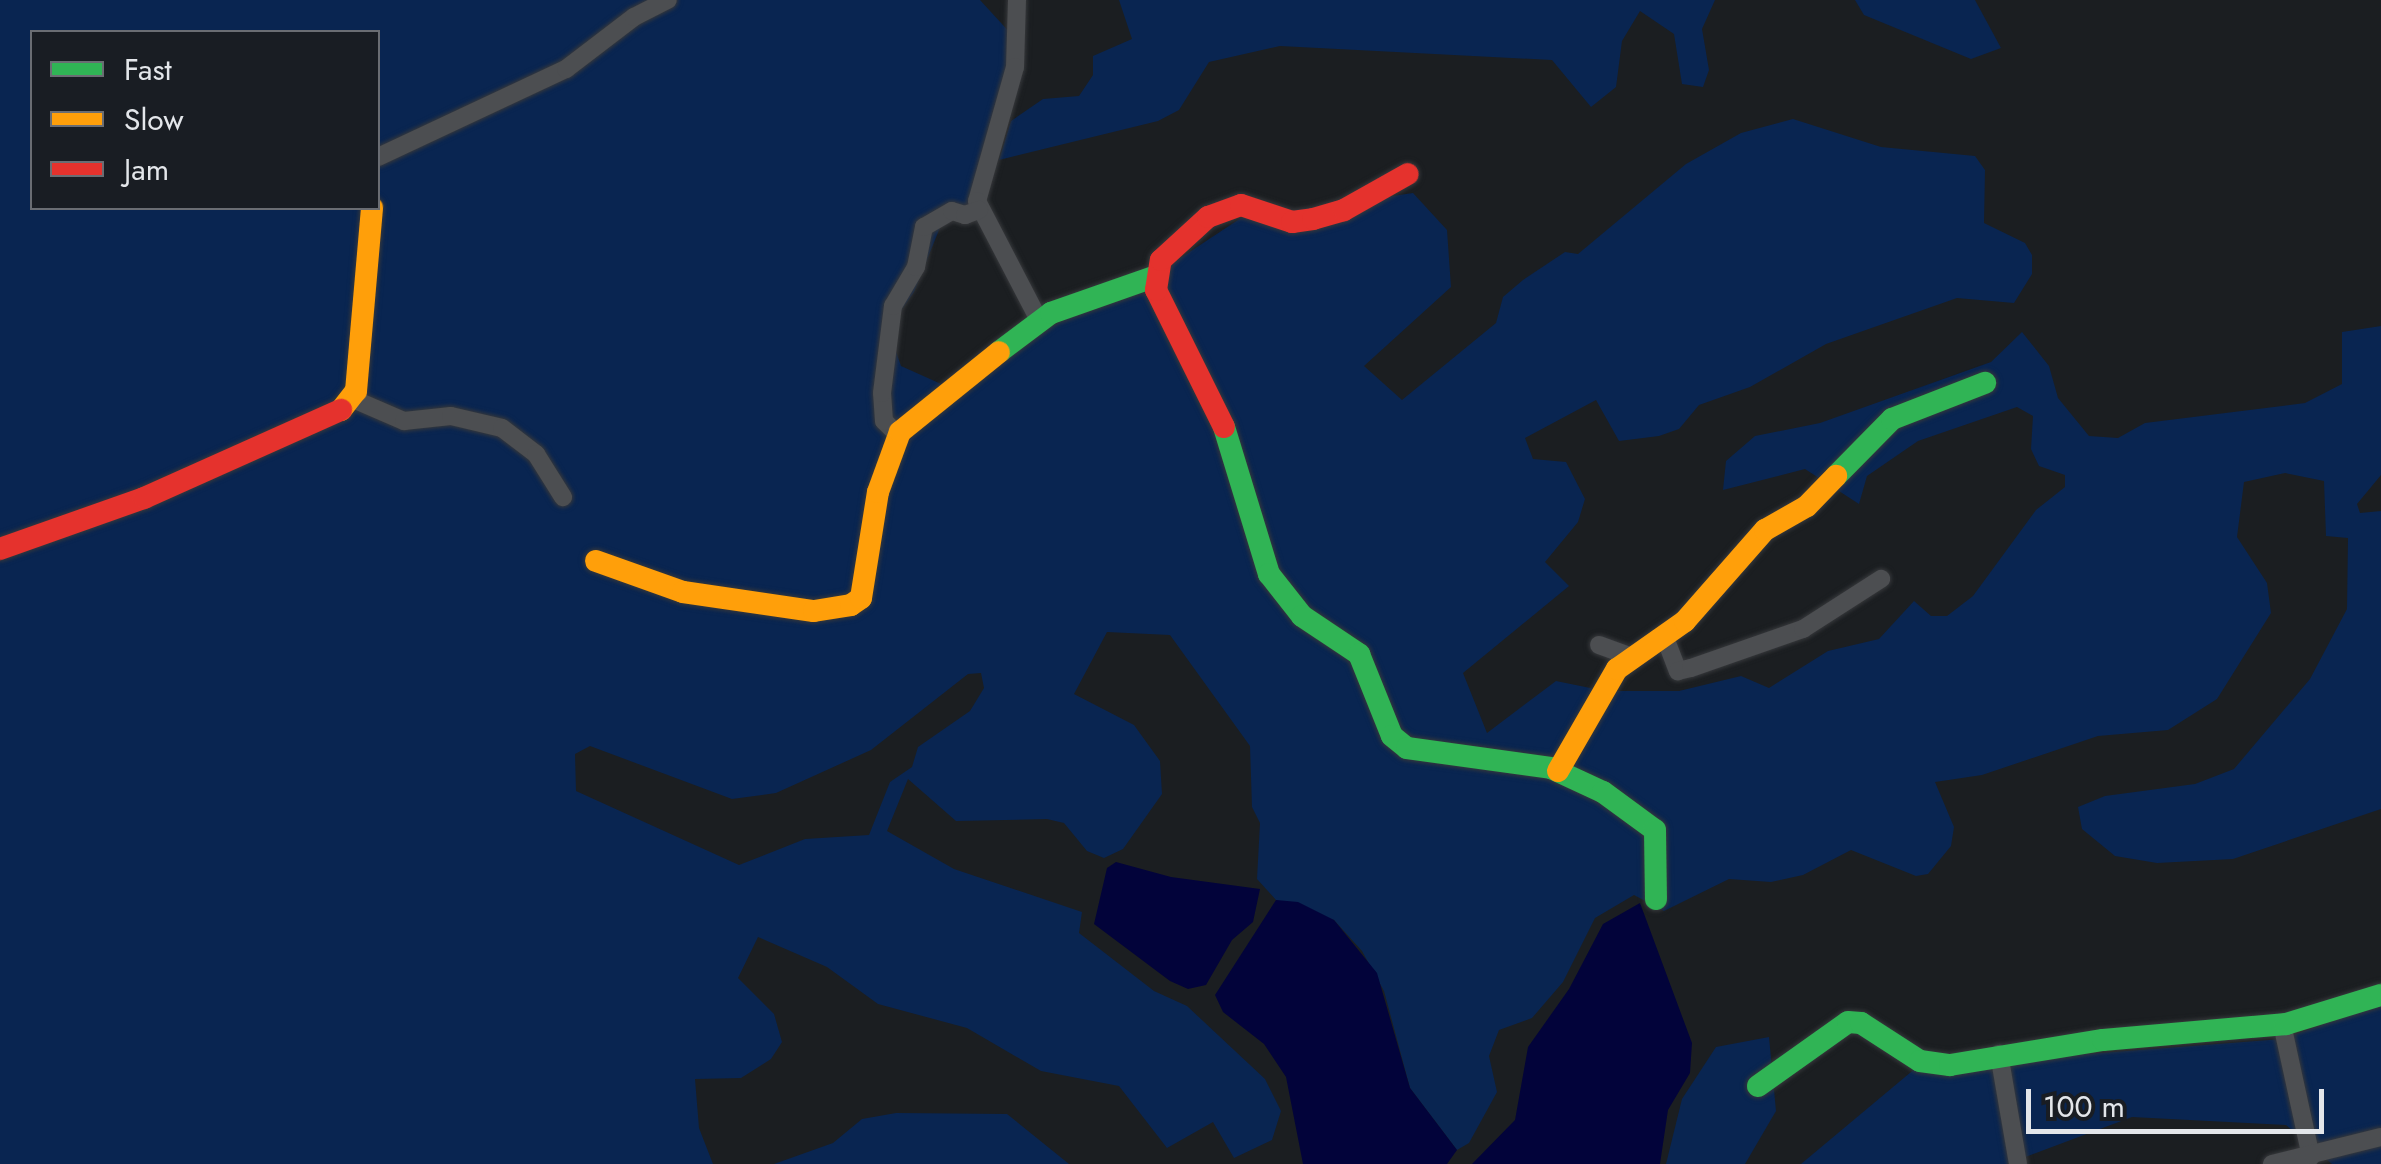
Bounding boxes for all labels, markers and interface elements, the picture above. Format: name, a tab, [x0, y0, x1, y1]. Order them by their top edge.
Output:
legend	[30, 30, 380, 210]
text: Fast	[124, 48, 172, 91]
text: Slow	[124, 98, 184, 141]
text: Jam	[124, 148, 169, 191]
scale bar	[2031, 1069, 2328, 1131]
text: 100 m	[2043, 1085, 2125, 1128]

